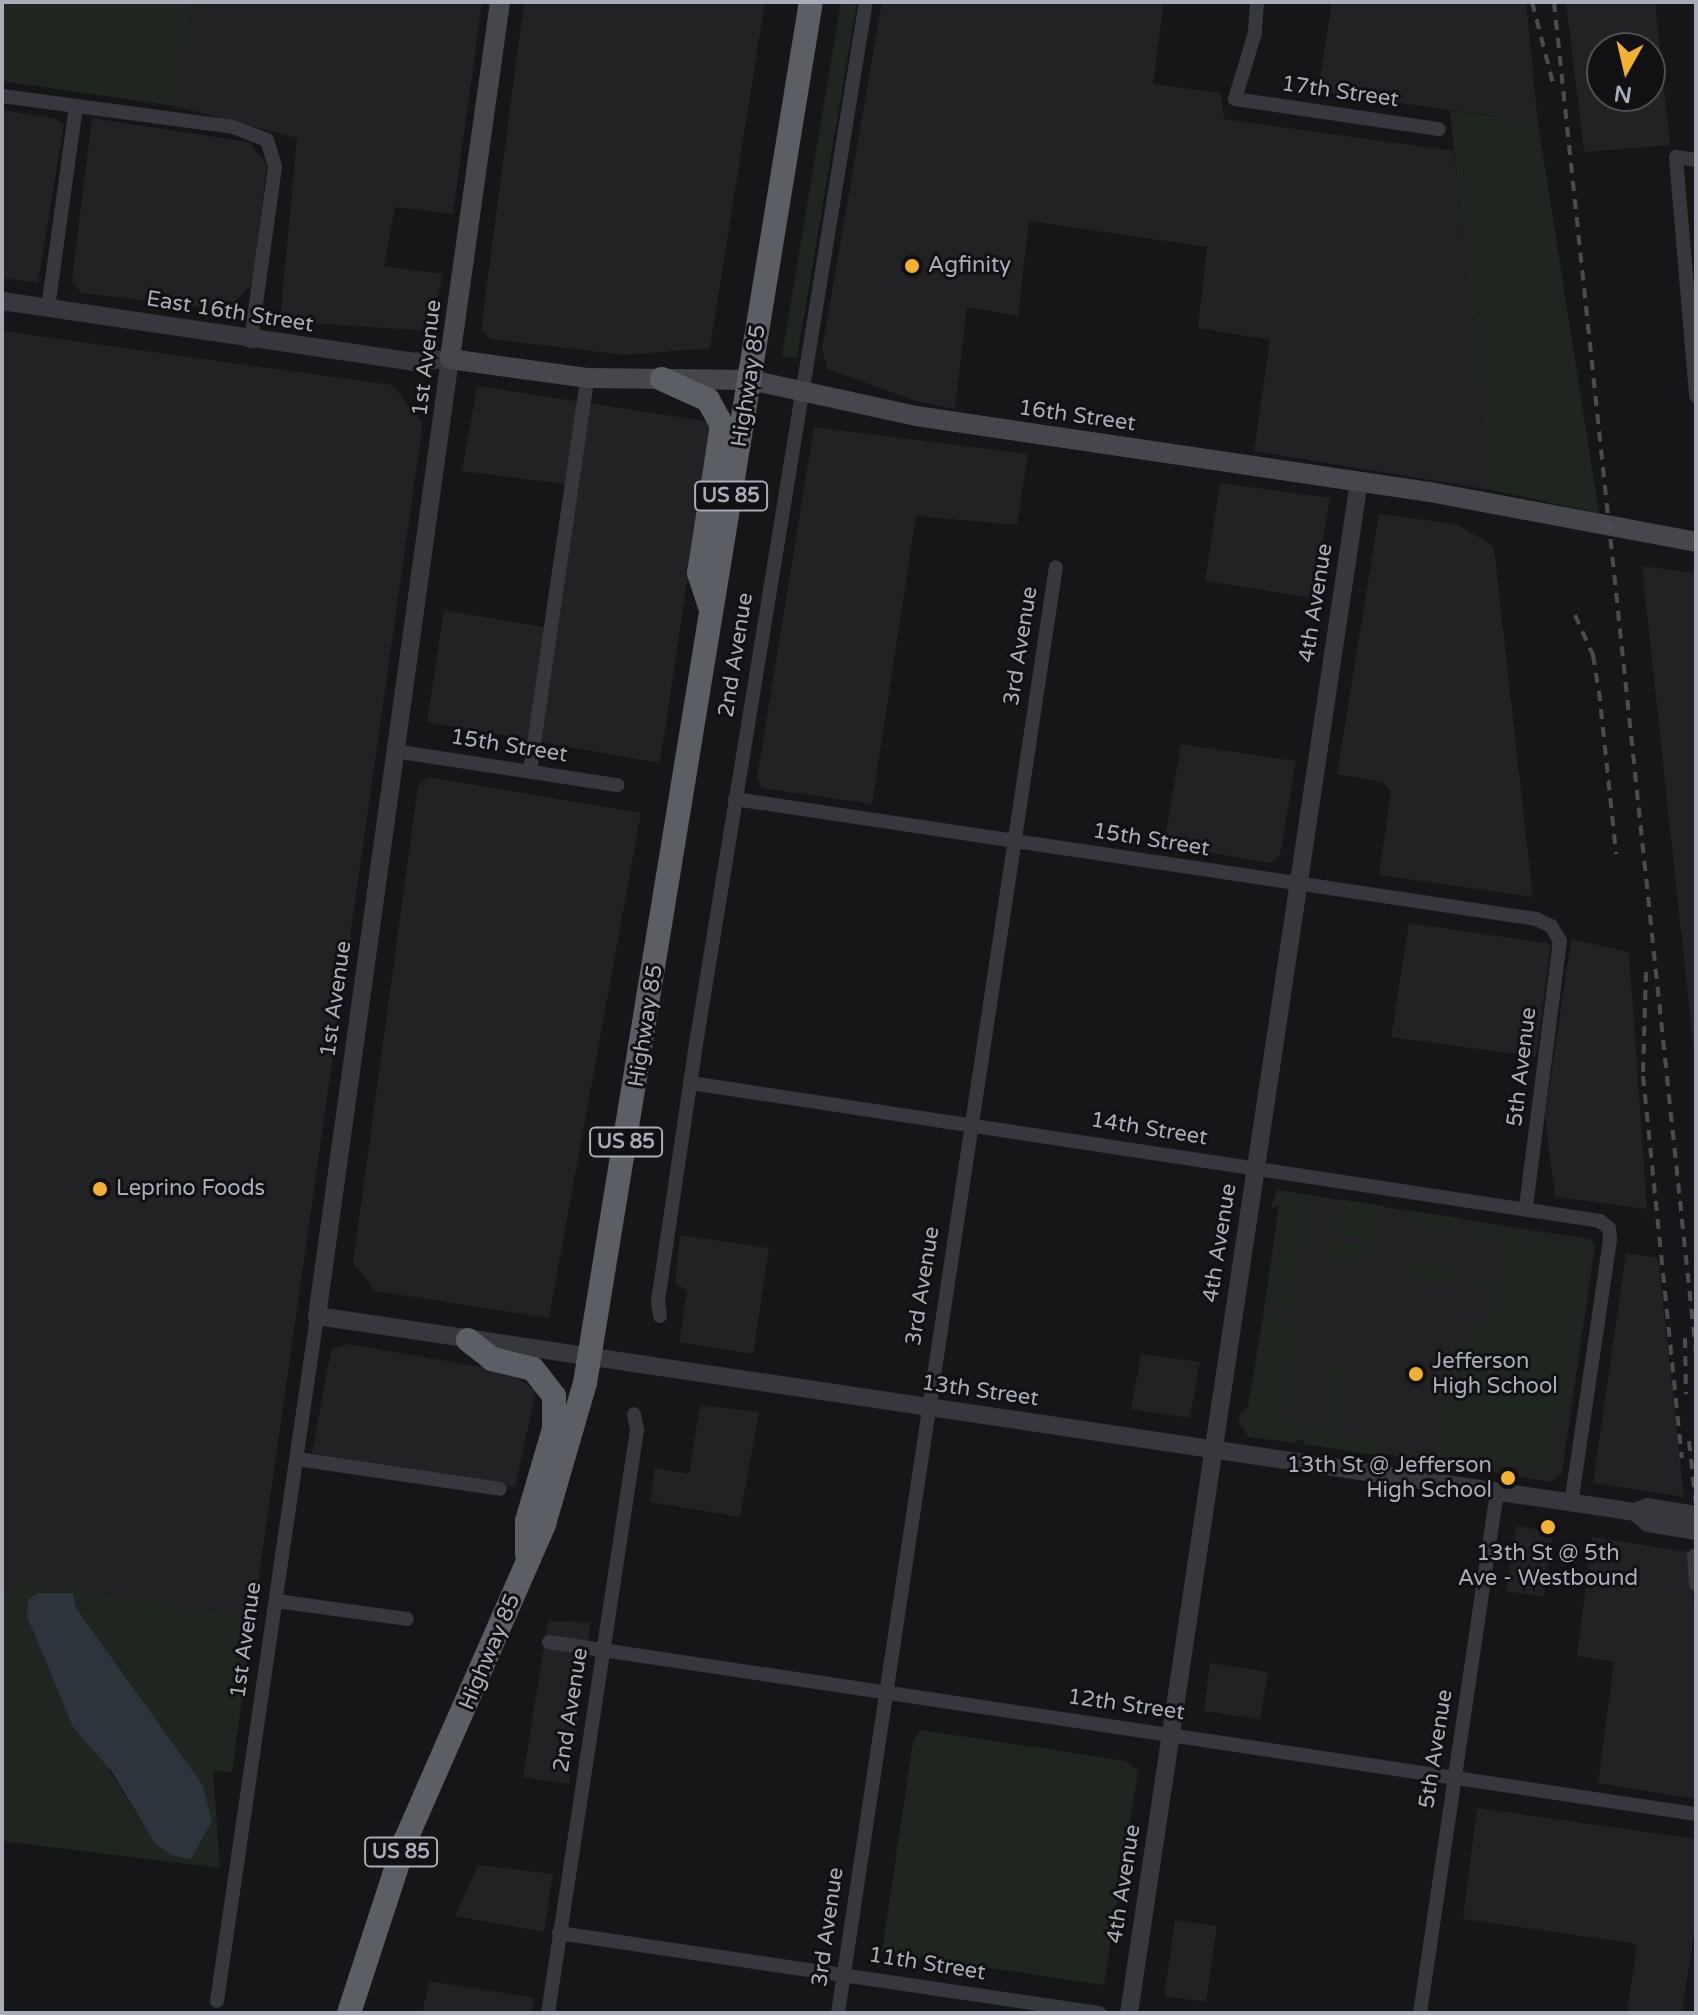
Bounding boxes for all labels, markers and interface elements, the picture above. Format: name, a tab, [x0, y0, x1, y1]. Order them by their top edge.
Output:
north arrow	[1586, 32, 1666, 112]
street label: 17th Street	[1280, 71, 1400, 113]
text: N	[1612, 80, 1634, 108]
place label: Agfinity	[928, 253, 1011, 279]
marker: Agfinity	[903, 257, 921, 275]
street label: East 16th Street	[145, 286, 315, 338]
street label: 1st Avenue	[407, 298, 447, 418]
street label: Highway 85	[726, 323, 772, 449]
street label: 16th Street	[1017, 395, 1137, 437]
road number: US 85	[693, 480, 769, 512]
street label: 4th Avenue	[1294, 542, 1338, 664]
street label: 3rd Avenue	[999, 585, 1043, 707]
street label: 2nd Avenue	[713, 591, 759, 719]
street label: 15th Street	[449, 724, 569, 768]
street label: 15th Street	[1091, 818, 1211, 862]
street label: 1st Avenue	[315, 939, 357, 1059]
street label: Highway 85	[623, 963, 669, 1089]
street label: 5th Avenue	[1502, 1006, 1542, 1128]
street label: 14th Street	[1089, 1107, 1209, 1151]
road number: US 85	[588, 1126, 664, 1158]
place label: Leprino Foods	[116, 1176, 265, 1202]
marker: Leprino Foods	[91, 1180, 109, 1198]
street label: 4th Avenue	[1198, 1182, 1242, 1304]
street label: 3rd Avenue	[901, 1225, 945, 1347]
place label: Jefferson High School	[1432, 1348, 1558, 1400]
marker: Jefferson High School	[1407, 1365, 1425, 1383]
street label: 13th Street	[920, 1370, 1040, 1412]
place label: 13th St @ Jefferson High School	[1287, 1452, 1492, 1504]
marker: 13th St @ Jefferson High School	[1499, 1469, 1517, 1487]
marker: 13th St @ 5th Ave - Westbound	[1539, 1518, 1557, 1536]
place label: 13th St @ 5th Ave - Westbound	[1458, 1540, 1638, 1592]
street label: 1st Avenue	[225, 1580, 267, 1700]
street label: Highway 85	[454, 1590, 526, 1714]
street label: 2nd Avenue	[548, 1646, 594, 1774]
street label: 12th Street	[1066, 1684, 1186, 1726]
street label: 5th Avenue	[1414, 1688, 1458, 1810]
street label: 4th Avenue	[1102, 1823, 1146, 1945]
road number: US 85	[363, 1836, 439, 1868]
street label: 3rd Avenue	[807, 1866, 849, 1988]
street label: 11th Street	[867, 1942, 987, 1986]

